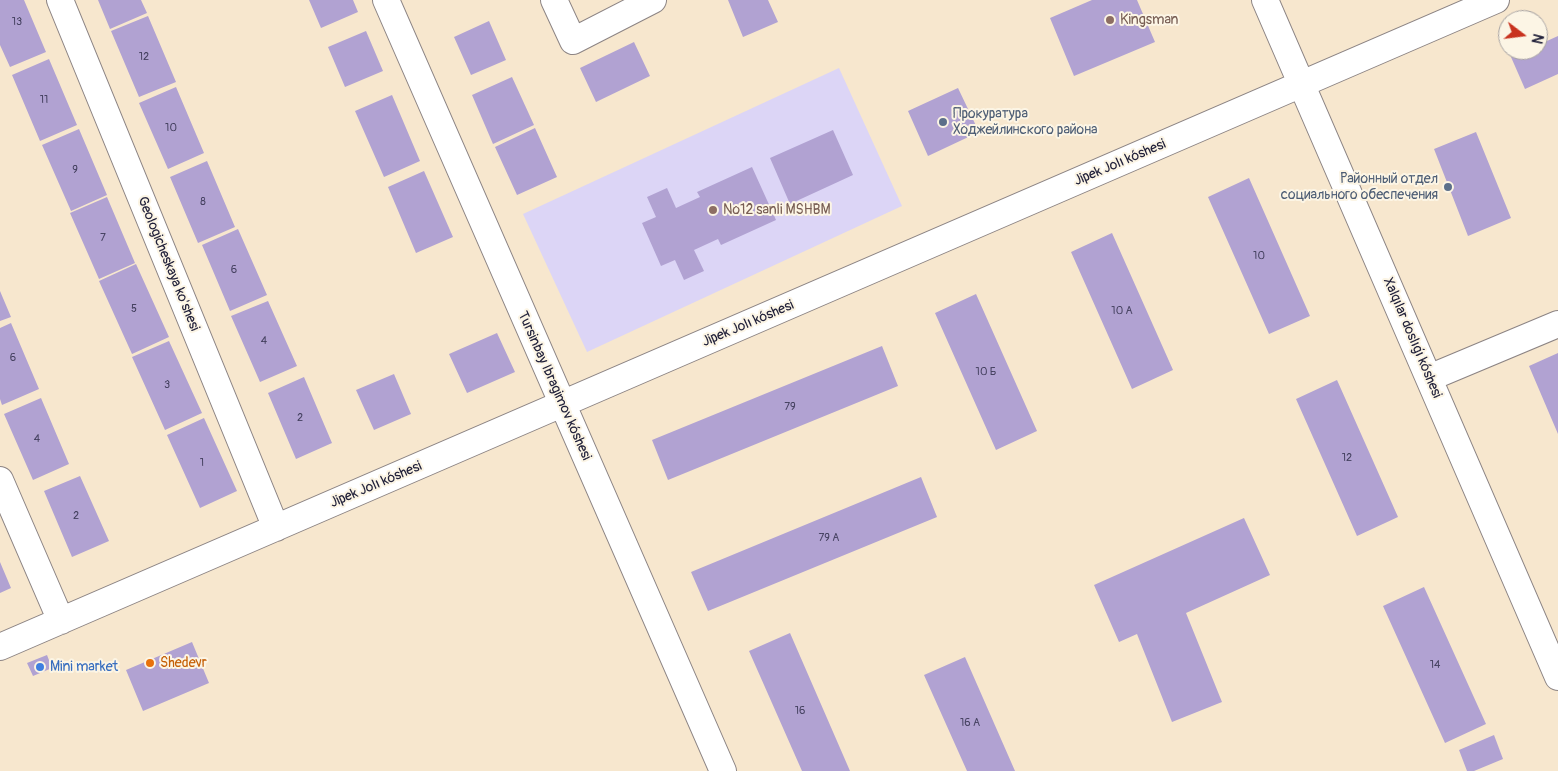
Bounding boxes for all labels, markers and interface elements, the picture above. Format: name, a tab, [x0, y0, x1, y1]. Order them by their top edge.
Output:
north arrow	[1498, 10, 1548, 60]
place label: Kingsman	[1120, 12, 1178, 28]
marker: Kingsman	[1104, 14, 1116, 26]
house number: 13	[12, 15, 22, 29]
text: N	[1528, 32, 1546, 46]
house number: 12	[139, 50, 149, 64]
house number: 11	[40, 93, 48, 107]
place label: Прокуратура Ходжейлинского района	[953, 106, 1098, 138]
marker: Прокуратура Ходжейлинского района	[937, 116, 949, 128]
house number: 10	[165, 121, 177, 135]
street label: Jipek Jolı kóshesi	[1072, 136, 1168, 190]
house number: 9	[72, 163, 78, 177]
place label: Районный отдел социального обеспечения	[1281, 171, 1438, 203]
marker: Районный отдел социального обеспечения	[1442, 181, 1454, 193]
street label: Geologicheskaya ko'shesi	[133, 194, 203, 334]
house number: 8	[200, 195, 206, 209]
place label: №12 sanli MSHBM	[723, 202, 831, 218]
marker: №12 sanli MSHBM	[707, 204, 719, 216]
house number: 7	[100, 231, 106, 245]
house number: 10	[1253, 249, 1265, 263]
house number: 6	[231, 263, 237, 277]
street label: Xalqılar doslıǵı kóshesi	[1379, 275, 1445, 401]
street label: Jipek Jolı kóshesi	[700, 297, 796, 351]
house number: 5	[131, 302, 137, 316]
house number: 10 А	[1111, 304, 1133, 318]
street label: Tursinbay Ibragimov kóshesi	[514, 309, 594, 463]
house number: 4	[261, 334, 267, 348]
house number: 6	[10, 351, 16, 365]
house number: 10 Б	[976, 365, 996, 379]
house number: 3	[164, 378, 170, 392]
house number: 79	[784, 400, 796, 414]
house number: 2	[297, 411, 303, 425]
house number: 4	[34, 432, 40, 446]
house number: 12	[1342, 451, 1352, 465]
house number: 1	[200, 456, 204, 470]
street label: Jipek Jolı kóshesi	[328, 458, 424, 512]
house number: 2	[73, 509, 79, 523]
house number: 79 А	[818, 531, 840, 545]
place label: Shedevr	[160, 655, 207, 671]
marker: Shedevr	[144, 657, 156, 669]
house number: 14	[1430, 658, 1440, 672]
place label: Mini market	[50, 659, 118, 675]
marker: Mini market	[34, 661, 46, 673]
house number: 16	[795, 704, 805, 718]
house number: 16 А	[960, 716, 980, 730]

